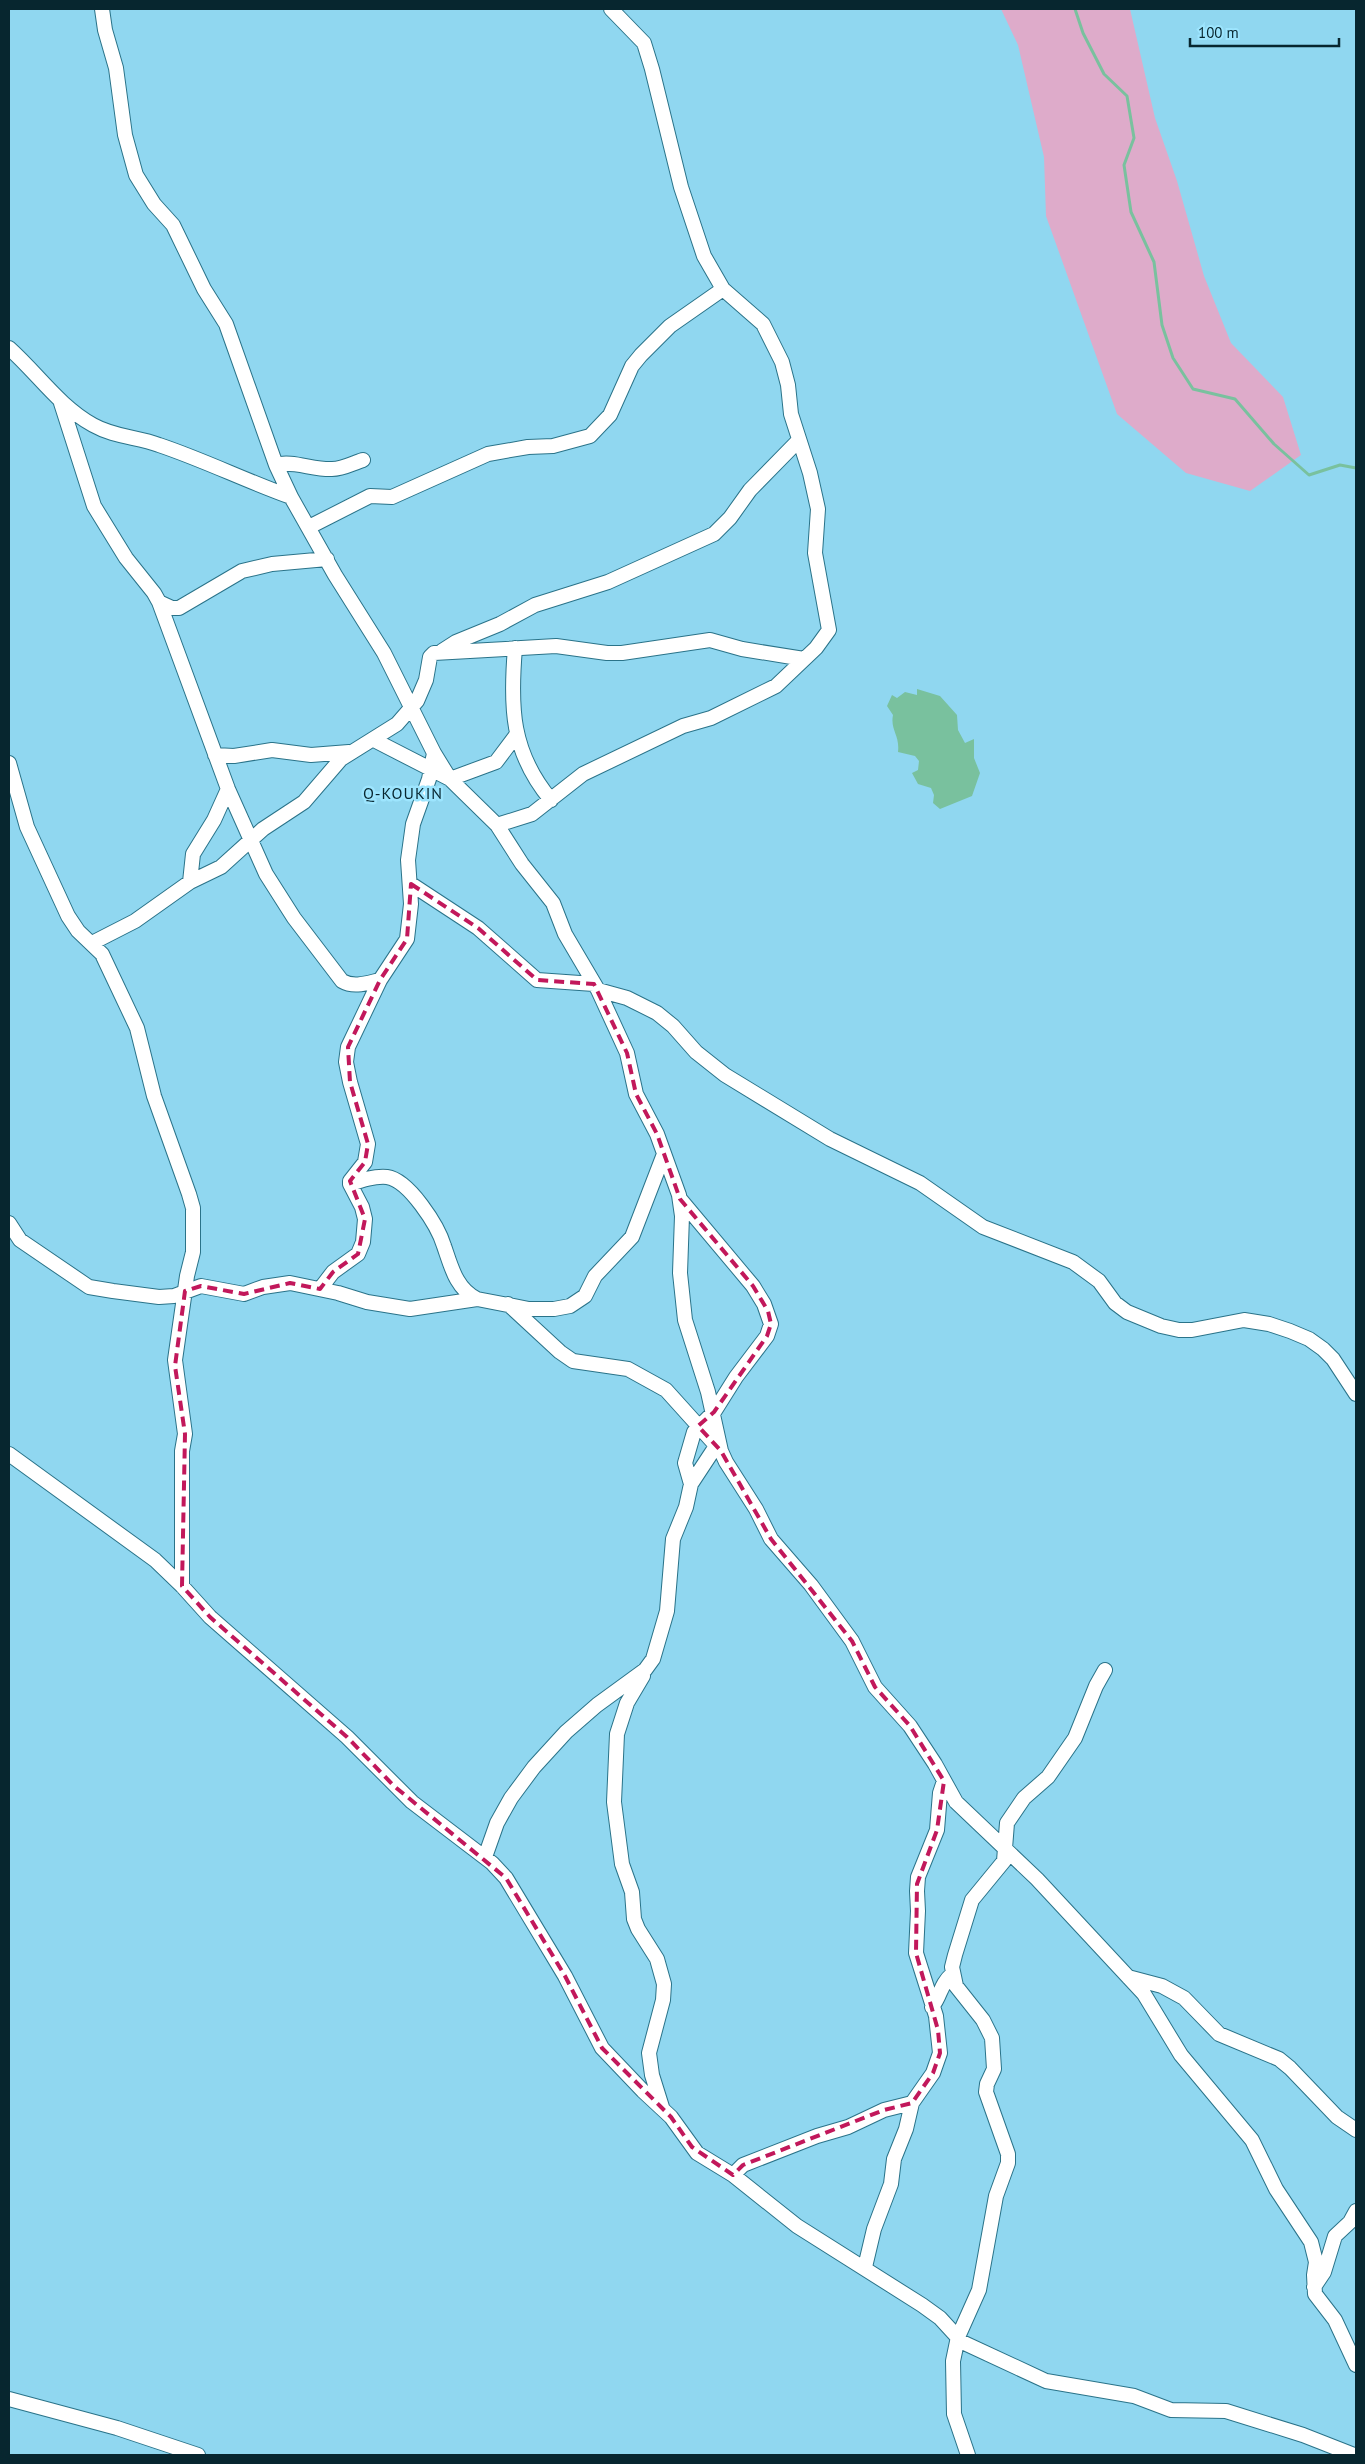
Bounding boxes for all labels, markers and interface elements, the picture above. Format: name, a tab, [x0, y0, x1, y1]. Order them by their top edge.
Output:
scale bar	[1190, 15, 1339, 47]
text: 100 m	[1198, 23, 1239, 42]
district label: Q-KOUKIN	[363, 783, 443, 803]

